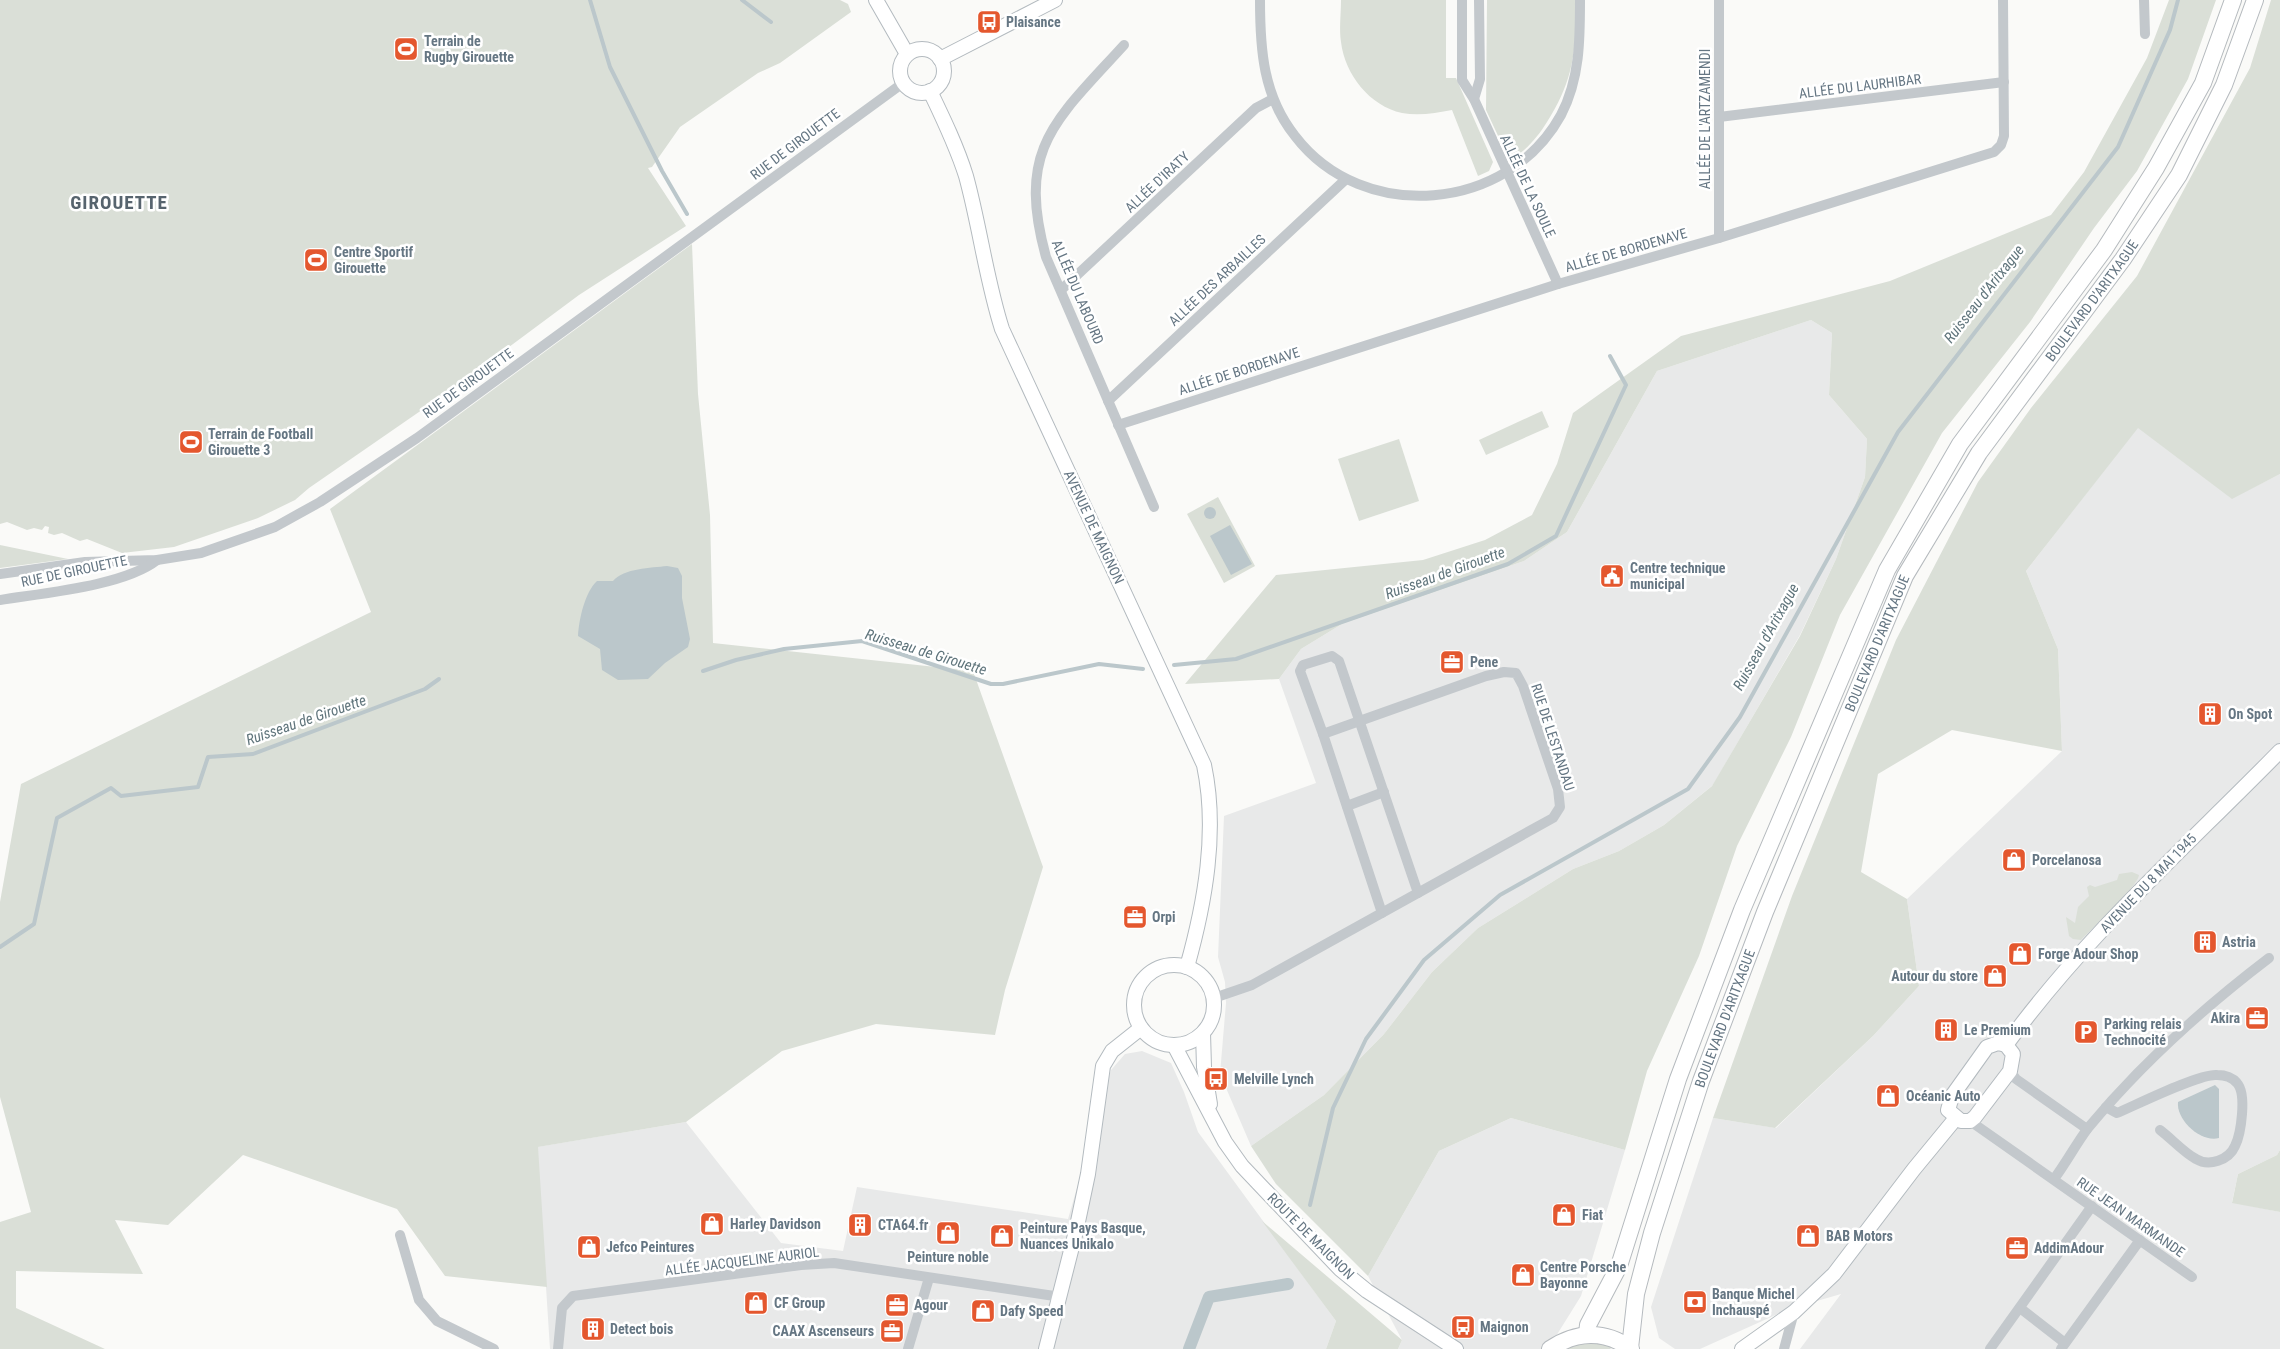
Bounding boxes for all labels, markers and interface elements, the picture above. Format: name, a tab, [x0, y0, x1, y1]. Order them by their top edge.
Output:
bus stop icon: Plaisance	[976, 9, 1002, 35]
place label: Plaisance	[1006, 14, 1061, 30]
place label: Terrain de Rugby Girouette	[424, 33, 514, 65]
sports icon: Terrain de Rugby Girouette	[393, 36, 419, 62]
street label: ALLÉE DE L'ARTZAMENDI	[1696, 49, 1713, 189]
street label: ALLÉE DU LAURHIBAR	[1798, 70, 1923, 101]
street label: RUE DE GIROUETTE	[747, 105, 843, 183]
street label: ALLÉE DE LA SOULE	[1497, 131, 1560, 240]
street label: ALLÉE D'IRATY	[1121, 147, 1193, 216]
district label: GIROUETTE	[70, 191, 168, 214]
street label: ALLÉE DE BORDENAVE	[1563, 224, 1689, 275]
street label: ALLÉE DES ARBAILLES	[1165, 230, 1269, 329]
street label: ALLÉE DU LABOURD	[1049, 237, 1108, 347]
street label: BOULEVARD D'ARITXAGUE	[2042, 237, 2141, 364]
water label: Ruisseau d'Aritxague	[1940, 241, 2028, 347]
place label: Centre Sportif Girouette	[334, 244, 414, 276]
sports icon: Centre Sportif Girouette	[303, 247, 329, 273]
street label: ALLÉE DE BORDENAVE	[1176, 343, 1302, 398]
street label: RUE DE GIROUETTE	[420, 345, 516, 421]
place label: Terrain de Football Girouette 3	[208, 426, 313, 458]
sports icon: Terrain de Football Girouette 3	[178, 429, 204, 455]
street label: AVENUE DE MAIGNON	[1061, 468, 1127, 586]
water label: Ruisseau de Girouette	[1383, 543, 1507, 603]
street label: RUE DE GIROUETTE	[20, 552, 128, 590]
place label: Centre technique municipal	[1630, 560, 1726, 592]
public building icon: Centre technique municipal	[1599, 563, 1625, 589]
street label: BOULEVARD D'ARITXAGUE	[1841, 573, 1913, 714]
water label: Ruisseau d'Aritxague	[1729, 580, 1803, 694]
water label: Ruisseau de Girouette	[863, 625, 989, 679]
office icon: Pene	[1439, 649, 1465, 675]
place label: Pene	[1470, 654, 1498, 670]
street label: RUE DE LESTANDAU	[1528, 681, 1578, 793]
water label: Ruisseau de Girouette	[244, 691, 369, 749]
building icon: On Spot	[2197, 701, 2223, 727]
place label: On Spot	[2228, 706, 2272, 722]
street label: AVENUE DU 8 MAI 1945	[2097, 830, 2199, 936]
shop icon: Porcelanosa	[2001, 847, 2027, 873]
place label: Porcelanosa	[2032, 852, 2102, 868]
office icon: Orpi	[1122, 904, 1148, 930]
place label: Orpi	[1152, 909, 1176, 925]
building icon: Astria	[2192, 929, 2218, 955]
place label: Astria	[2222, 934, 2256, 950]
shop icon: Forge Adour Shop	[2007, 941, 2033, 967]
place label: Forge Adour Shop	[2038, 946, 2138, 962]
street label: BOULEVARD D'ARITXAGUE	[1691, 947, 1758, 1089]
shop icon: Autour du store	[1982, 963, 2008, 989]
place label: Autour du store	[1891, 968, 1978, 984]
office icon: Akira	[2244, 1005, 2270, 1031]
place label: Akira	[2210, 1010, 2240, 1026]
place label: Parking relais Technocité	[2104, 1016, 2182, 1048]
building icon: Le Premium	[1933, 1017, 1959, 1043]
parking icon: Parking relais Technocité	[2073, 1019, 2099, 1045]
place label: Le Premium	[1964, 1022, 2031, 1038]
bus stop icon: Melville Lynch	[1203, 1066, 1229, 1092]
place label: Melville Lynch	[1234, 1071, 1314, 1087]
shop icon: Océanic Auto	[1875, 1083, 1901, 1109]
place label: Océanic Auto	[1906, 1088, 1981, 1104]
street label: RUE JEAN MARMANDE	[2074, 1174, 2188, 1260]
street label: ROUTE DE MAIGNON	[1264, 1189, 1358, 1283]
shop icon: Fiat	[1551, 1202, 1577, 1228]
place label: Fiat	[1582, 1207, 1603, 1223]
shop icon: Harley Davidson	[699, 1211, 725, 1237]
building icon: CTA64.fr	[847, 1212, 873, 1238]
place label: Harley Davidson	[730, 1216, 821, 1232]
place label: CTA64.fr	[878, 1217, 929, 1233]
shop icon: Peinture noble	[935, 1220, 961, 1246]
place label: Peinture Pays Basque, Nuances Unikalo	[1020, 1220, 1146, 1252]
shop icon: Peinture Pays Basque, Nuances Unikalo	[989, 1223, 1015, 1249]
shop icon: BAB Motors	[1795, 1223, 1821, 1249]
place label: BAB Motors	[1826, 1228, 1893, 1244]
shop icon: Jefco Peintures	[576, 1234, 602, 1260]
office icon: AddimAdour	[2004, 1235, 2030, 1261]
place label: Jefco Peintures	[606, 1239, 694, 1255]
place label: AddimAdour	[2034, 1240, 2104, 1256]
street label: ALLÉE JACQUELINE AURIOL	[664, 1243, 820, 1278]
place label: Peinture noble	[907, 1249, 989, 1265]
place label: Centre Porsche Bayonne	[1540, 1259, 1626, 1291]
shop icon: Centre Porsche Bayonne	[1510, 1262, 1536, 1288]
place label: Banque Michel Inchauspé	[1712, 1286, 1795, 1318]
bank icon: Banque Michel Inchauspé	[1682, 1289, 1708, 1315]
shop icon: CF Group	[743, 1290, 769, 1316]
office icon: Agour	[884, 1292, 910, 1318]
place label: CF Group	[774, 1295, 825, 1311]
place label: Agour	[914, 1297, 948, 1313]
shop icon: Dafy Speed	[970, 1298, 996, 1324]
place label: Dafy Speed	[1000, 1303, 1063, 1319]
bus stop icon: Maignon	[1450, 1314, 1476, 1340]
building icon: Detect bois	[580, 1316, 606, 1342]
office icon: CAAX Ascenseurs	[879, 1318, 905, 1344]
place label: Maignon	[1480, 1319, 1529, 1335]
place label: Detect bois	[610, 1321, 673, 1337]
place label: CAAX Ascenseurs	[773, 1323, 874, 1339]

